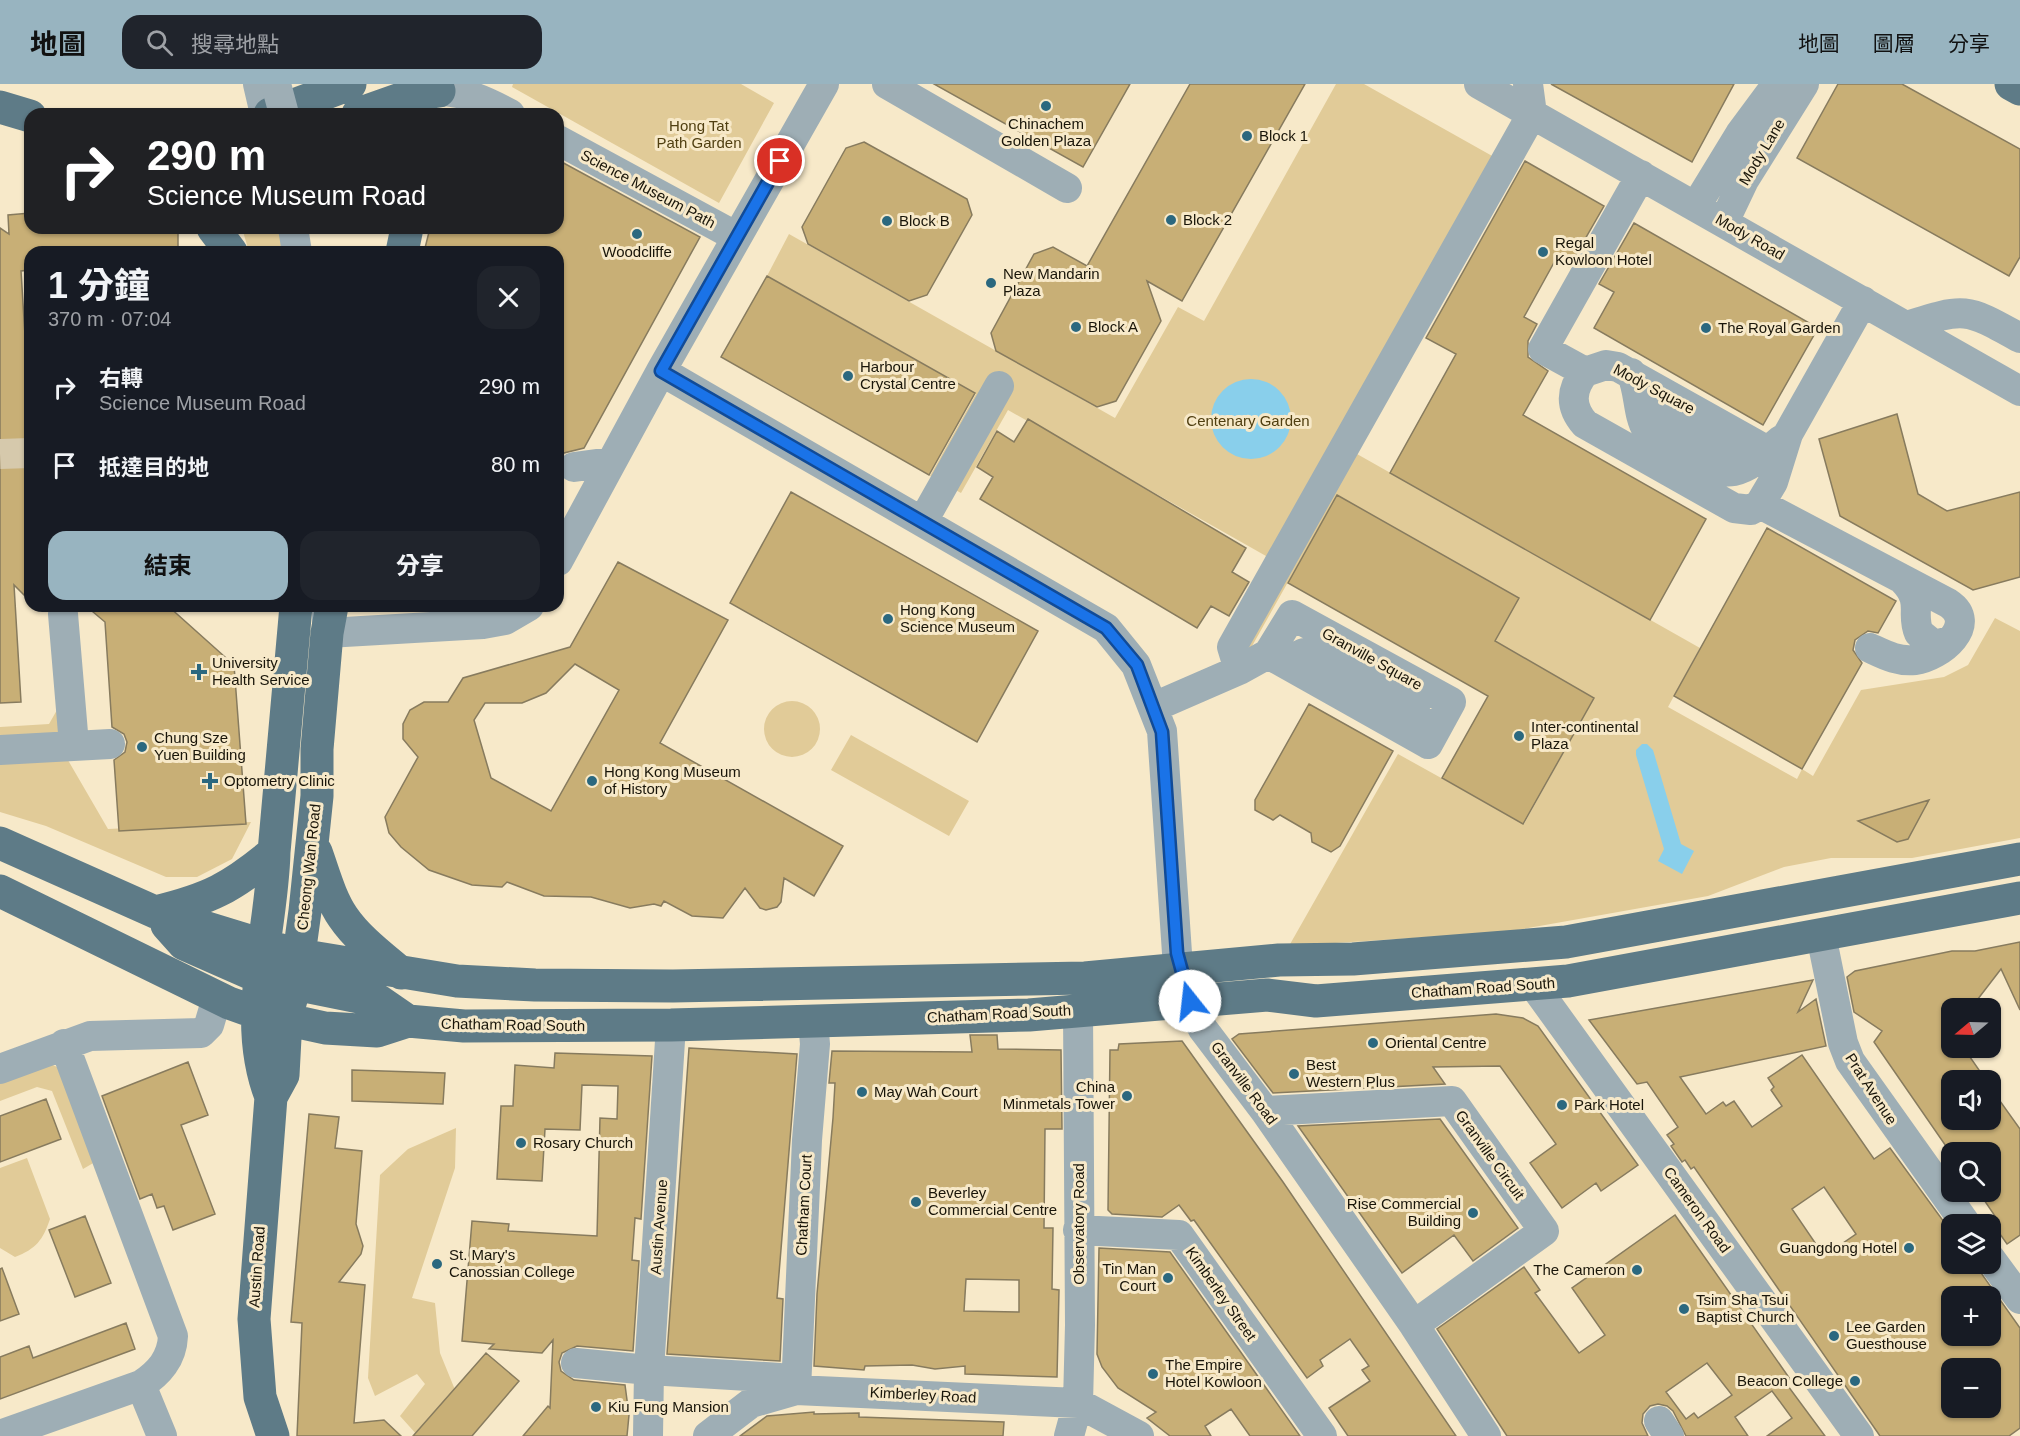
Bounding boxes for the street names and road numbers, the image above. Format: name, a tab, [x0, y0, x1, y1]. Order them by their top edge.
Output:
street label: Mody Lane	[1735, 116, 1788, 188]
street label: Science Museum Path	[578, 146, 718, 231]
street label: Mody Road	[1713, 210, 1788, 263]
street label: Mody Square	[1611, 360, 1698, 417]
street label: Granville Square	[1319, 624, 1425, 693]
street label: Cheong Wan Road	[293, 803, 324, 931]
street label: Chatham Road South	[1410, 974, 1556, 1001]
street label: Chatham Road South	[926, 1001, 1071, 1026]
street label: Chatham Road South	[441, 1015, 585, 1034]
street label: Granville Road	[1208, 1038, 1281, 1127]
street label: Prat Avenue	[1842, 1050, 1901, 1128]
street label: Granville Circuit	[1452, 1107, 1529, 1203]
street label: Chatham Court	[792, 1153, 815, 1256]
street label: Observatory Road	[1070, 1163, 1087, 1285]
street label: Cameron Road	[1661, 1164, 1734, 1256]
street label: Austin Avenue	[647, 1179, 670, 1275]
street label: Austin Road	[245, 1226, 268, 1308]
street label: Kimberley Street	[1183, 1243, 1261, 1345]
street label: Kimberley Road	[869, 1383, 977, 1406]

